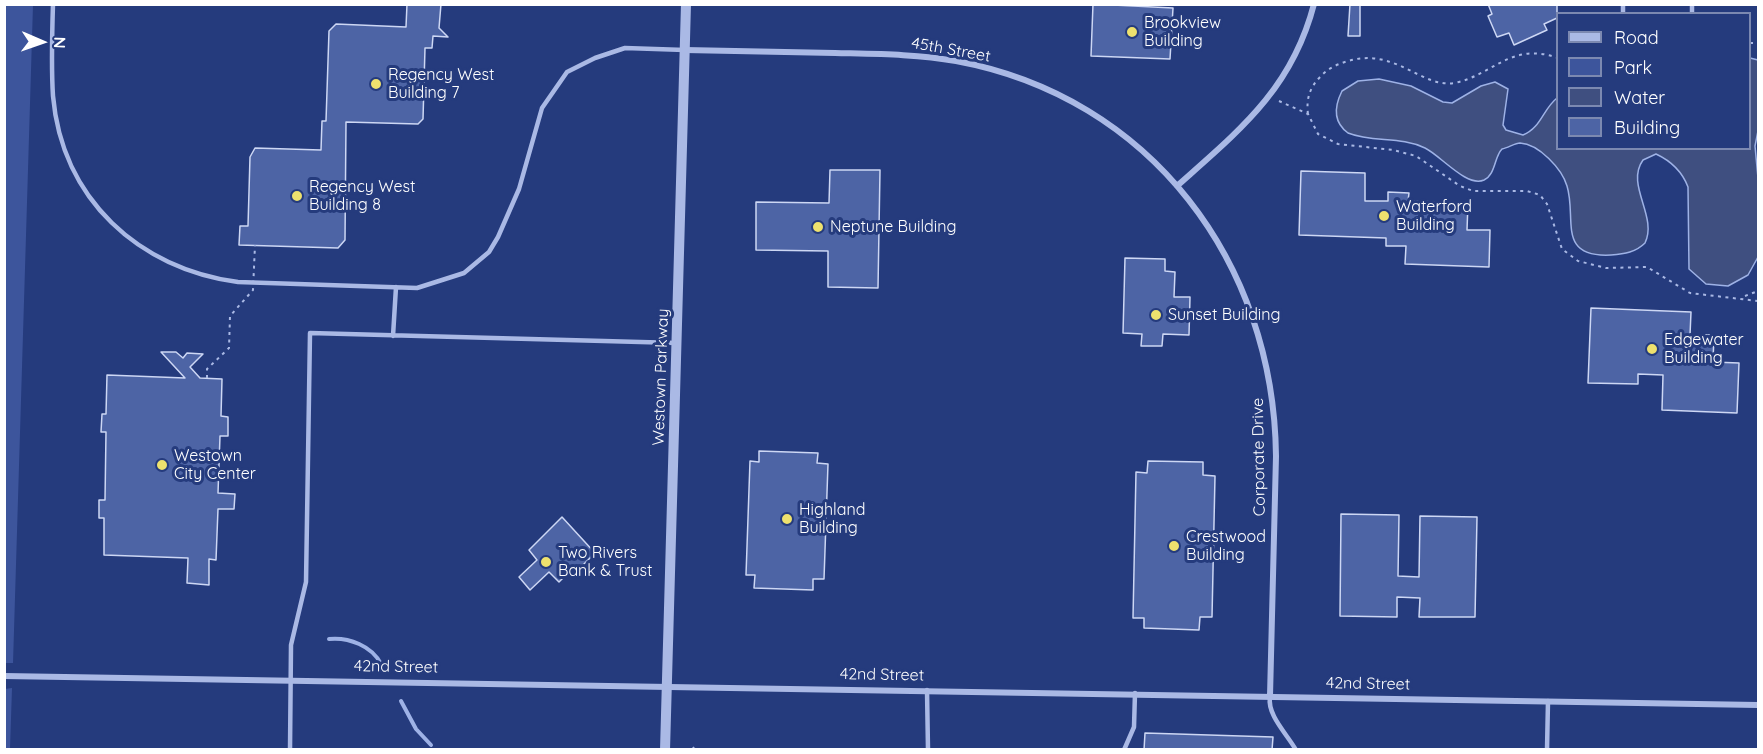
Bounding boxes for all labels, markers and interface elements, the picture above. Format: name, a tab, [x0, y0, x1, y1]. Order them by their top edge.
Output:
north arrow	[12, 12, 72, 72]
legend	[1556, 12, 1751, 150]
place label: Brookview Building	[1144, 13, 1221, 51]
marker: Brookview Building	[1125, 25, 1139, 39]
text: Road	[1614, 26, 1659, 49]
street label: 45th Street	[910, 34, 992, 66]
text: N	[50, 36, 70, 49]
text: Park	[1614, 56, 1652, 79]
place label: Regency West Building 7	[388, 65, 494, 103]
marker: Regency West Building 7	[369, 77, 383, 91]
text: Water	[1614, 86, 1665, 109]
text: Building	[1614, 116, 1680, 139]
place label: Regency West Building 8	[309, 177, 415, 215]
marker: Regency West Building 8	[290, 189, 304, 203]
place label: Waterford Building	[1396, 197, 1472, 235]
marker: Waterford Building	[1377, 209, 1391, 223]
place label: Neptune Building	[830, 217, 956, 237]
marker: Neptune Building	[811, 220, 825, 234]
place label: Sunset Building	[1168, 305, 1280, 325]
street label: Westown Parkway	[649, 308, 673, 446]
marker: Sunset Building	[1149, 308, 1163, 322]
place label: Edgewater Building	[1664, 330, 1744, 368]
marker: Edgewater Building	[1645, 342, 1659, 356]
street label: Corporate Drive	[1248, 398, 1270, 516]
place label: Westown City Center	[174, 446, 256, 484]
marker: Westown City Center	[155, 458, 169, 472]
place label: Highland Building	[799, 500, 865, 538]
marker: Highland Building	[780, 512, 794, 526]
place label: Crestwood Building	[1186, 527, 1266, 565]
marker: Crestwood Building	[1167, 539, 1181, 553]
place label: Two Rivers Bank & Trust	[558, 543, 652, 581]
marker: Two Rivers Bank & Trust	[539, 555, 553, 569]
street label: 42nd Street	[354, 657, 438, 677]
street label: 42nd Street	[840, 665, 924, 685]
street label: 42nd Street	[1326, 674, 1410, 694]

